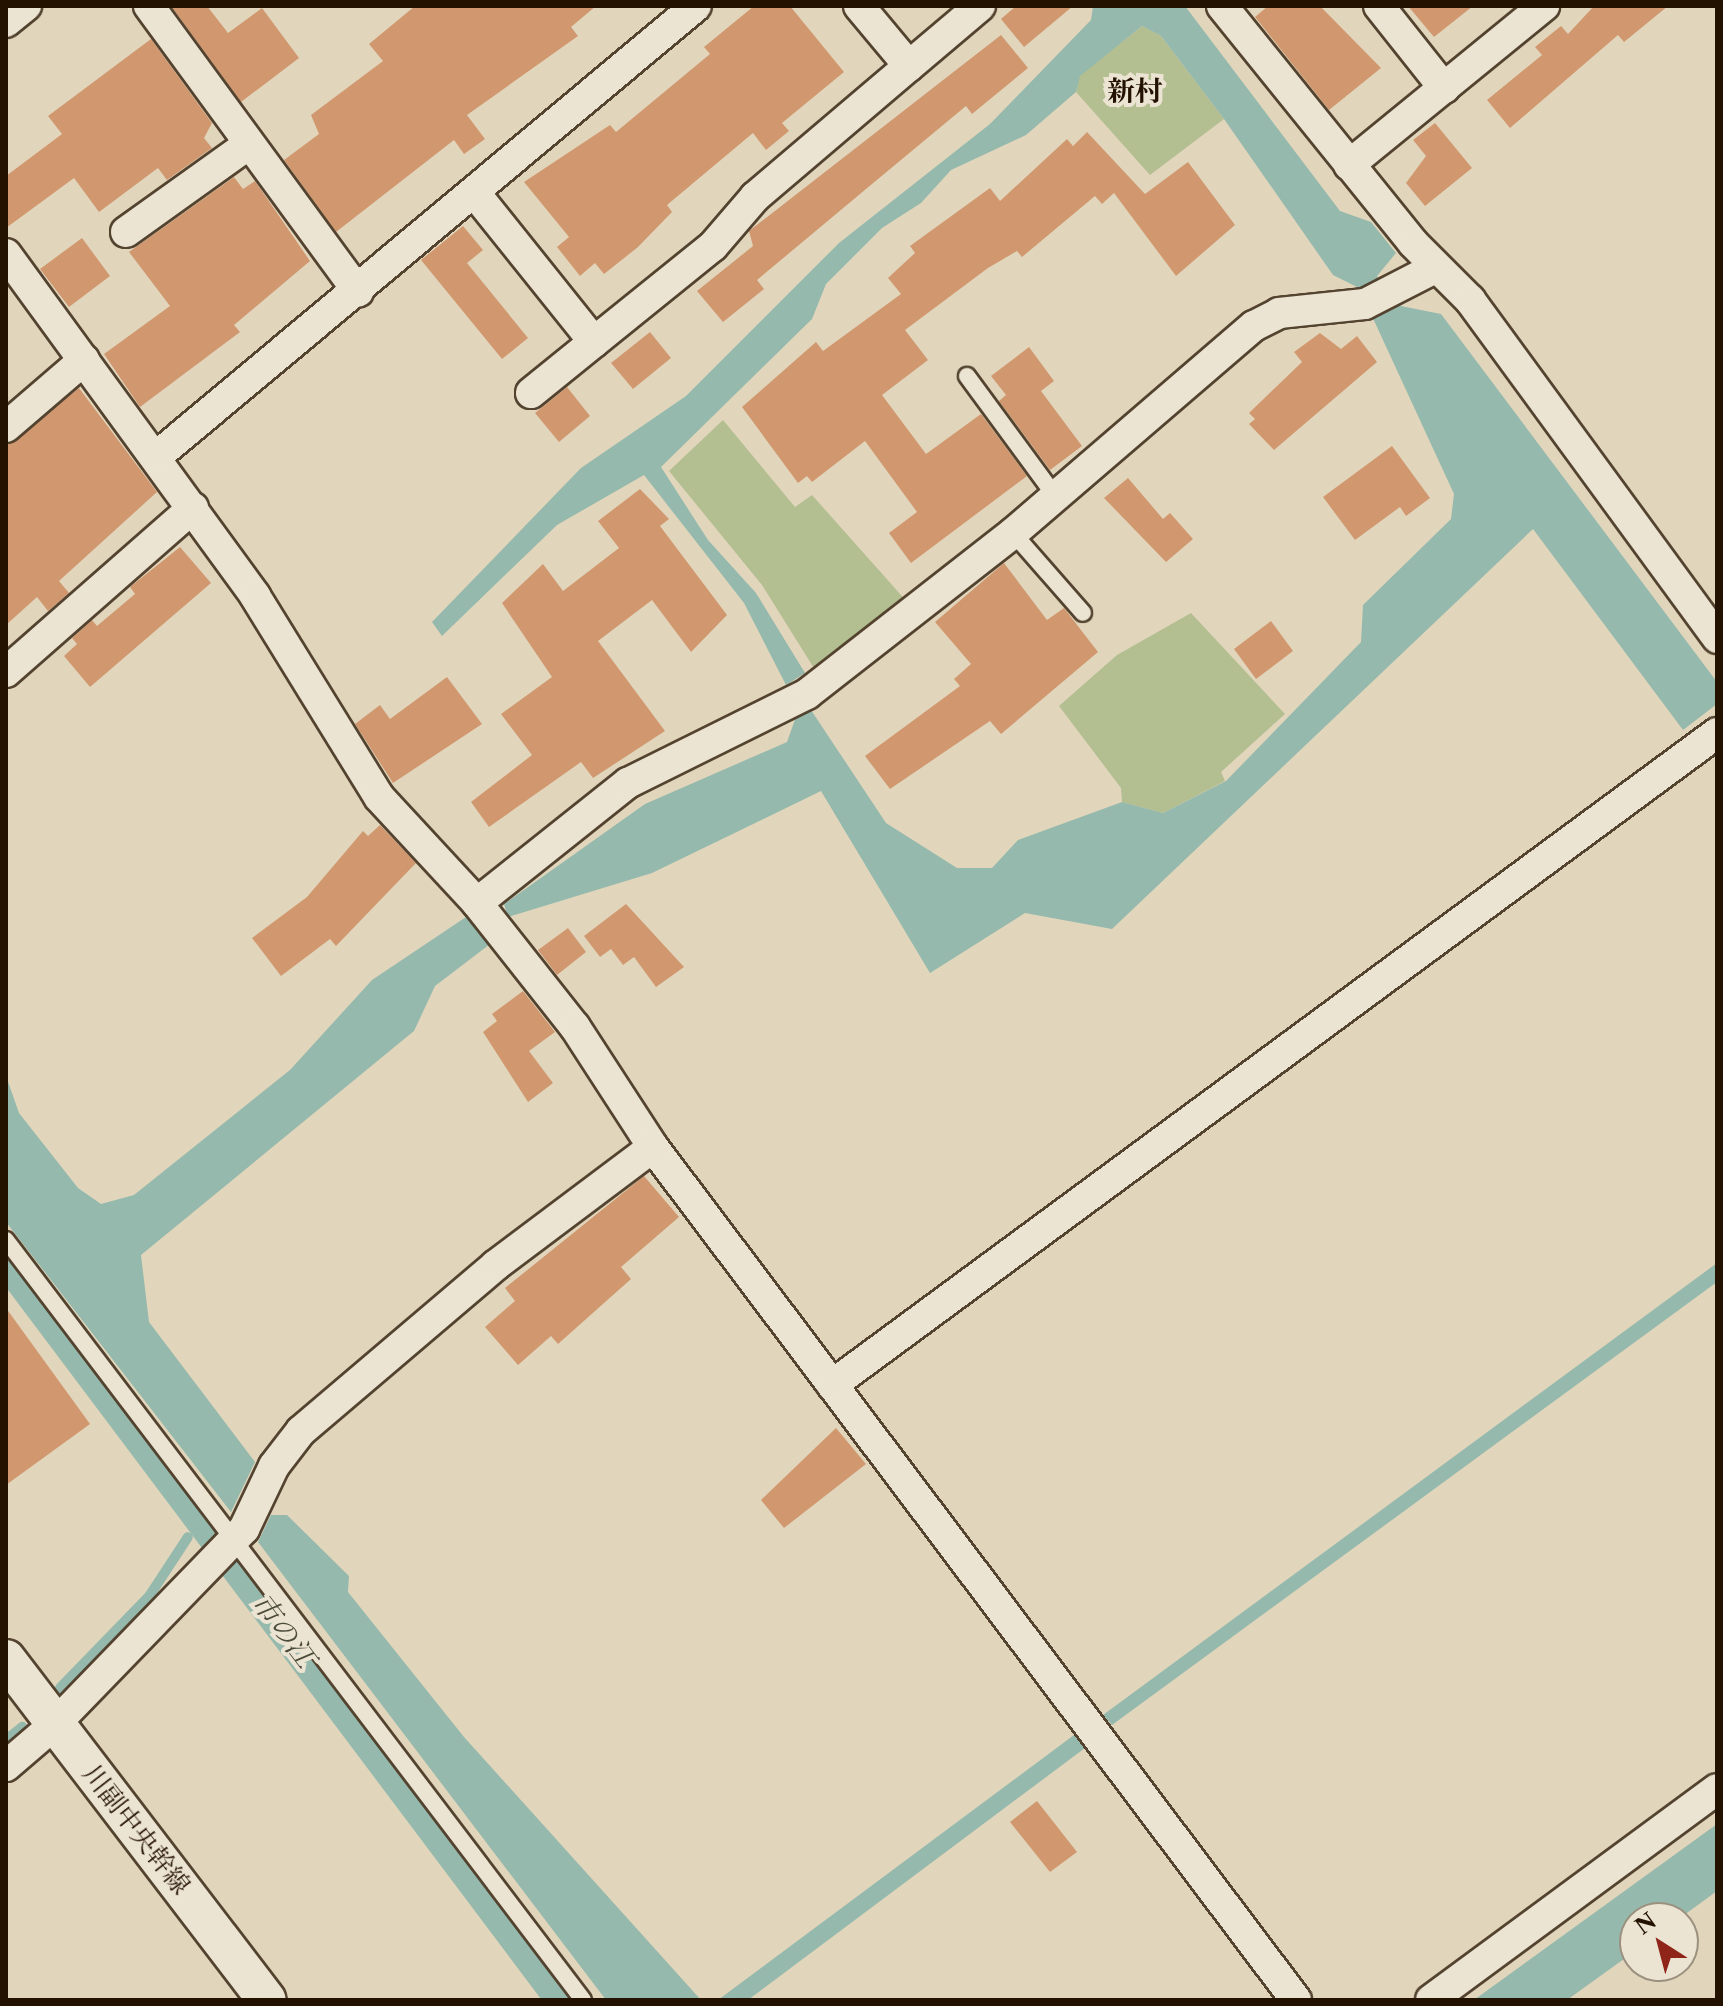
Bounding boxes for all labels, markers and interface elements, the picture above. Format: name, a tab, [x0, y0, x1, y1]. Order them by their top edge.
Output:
district label: 新村	[1107, 74, 1163, 108]
water label: 市の江	[245, 1586, 323, 1674]
street label: 川副中央幹線	[76, 1759, 196, 1901]
north arrow	[1619, 1902, 1699, 1982]
text: N	[1630, 1907, 1661, 1940]

